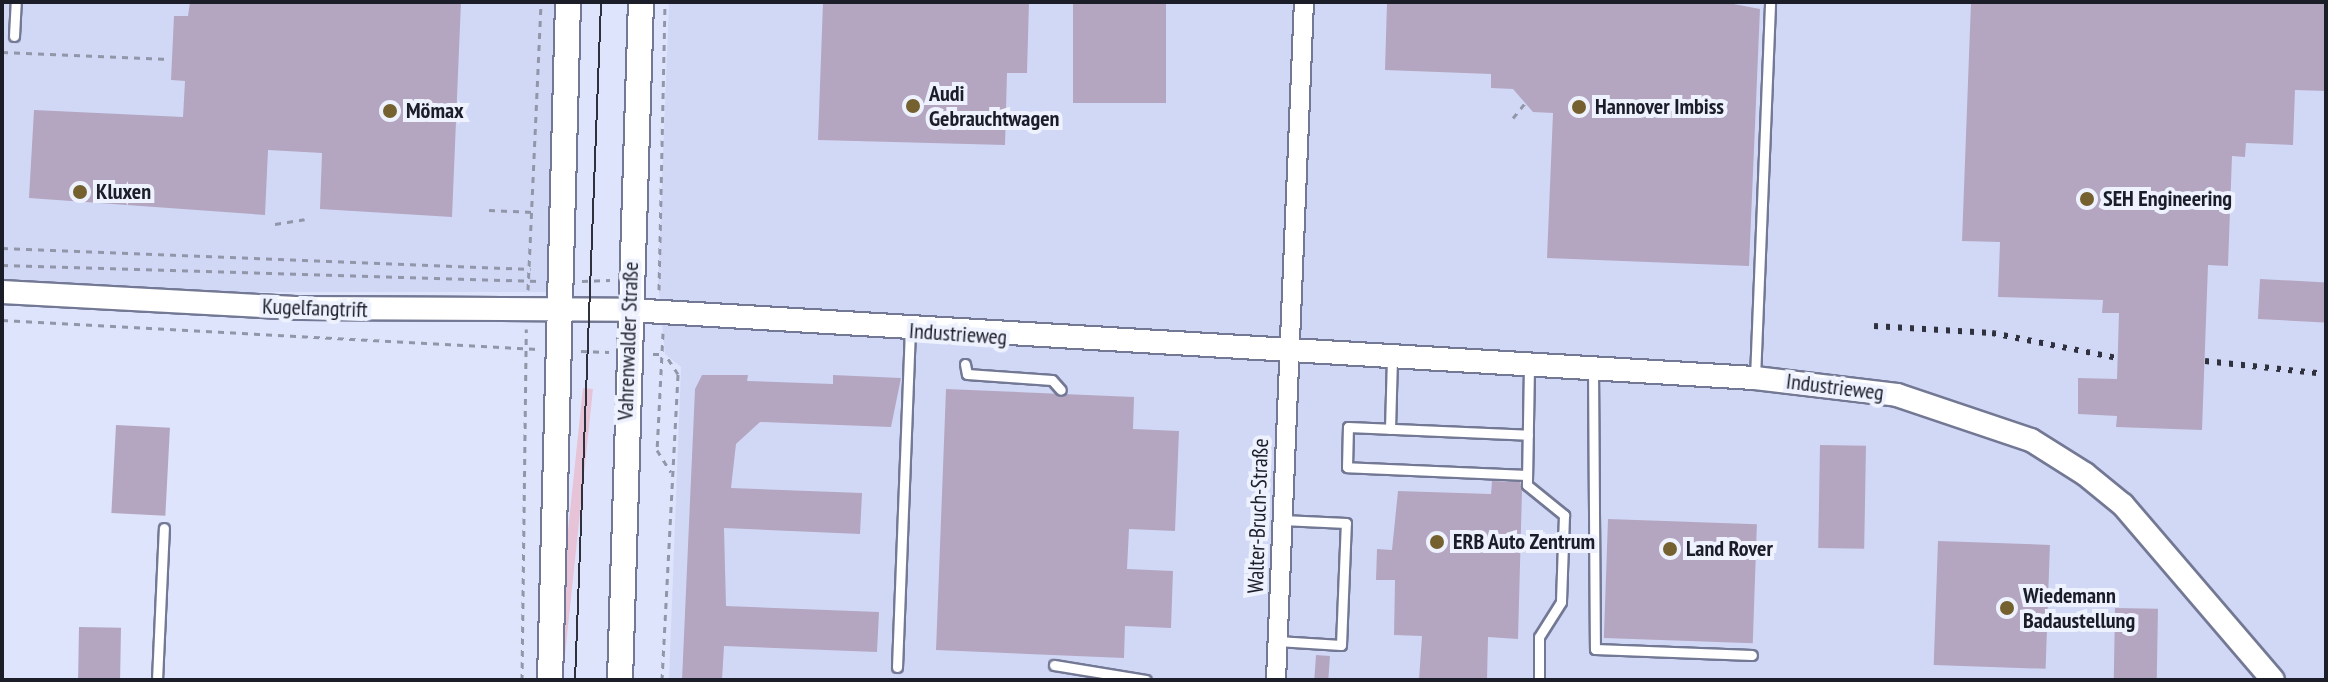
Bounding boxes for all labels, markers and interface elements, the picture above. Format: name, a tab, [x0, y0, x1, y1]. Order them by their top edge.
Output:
place label: Audi Gebrauchtwagen	[929, 80, 1059, 132]
place label: Hannover Imbiss	[1595, 94, 1724, 120]
marker: Audi Gebrauchtwagen	[904, 97, 922, 115]
place label: Mömax	[406, 98, 464, 124]
marker: Hannover Imbiss	[1570, 98, 1588, 116]
marker: Mömax	[381, 102, 399, 120]
place label: Kluxen	[96, 179, 151, 205]
marker: Kluxen	[71, 183, 89, 201]
place label: SEH Engineering	[2103, 186, 2232, 212]
marker: SEH Engineering	[2078, 190, 2096, 208]
street label: Vahrenwalder Straße	[612, 261, 644, 421]
street label: Kugelfangtrift	[262, 293, 368, 323]
street label: Industrieweg	[908, 317, 1008, 351]
street label: Industrieweg	[1785, 368, 1885, 406]
street label: Walter-Bruch-Straße	[1242, 438, 1274, 594]
place label: ERB Auto Zentrum	[1453, 529, 1596, 555]
marker: ERB Auto Zentrum	[1428, 533, 1446, 551]
place label: Land Rover	[1686, 536, 1773, 562]
marker: Land Rover	[1661, 540, 1679, 558]
place label: Wiedemann Badaustellung	[2023, 582, 2135, 634]
marker: Wiedemann Badaustellung	[1998, 599, 2016, 617]

